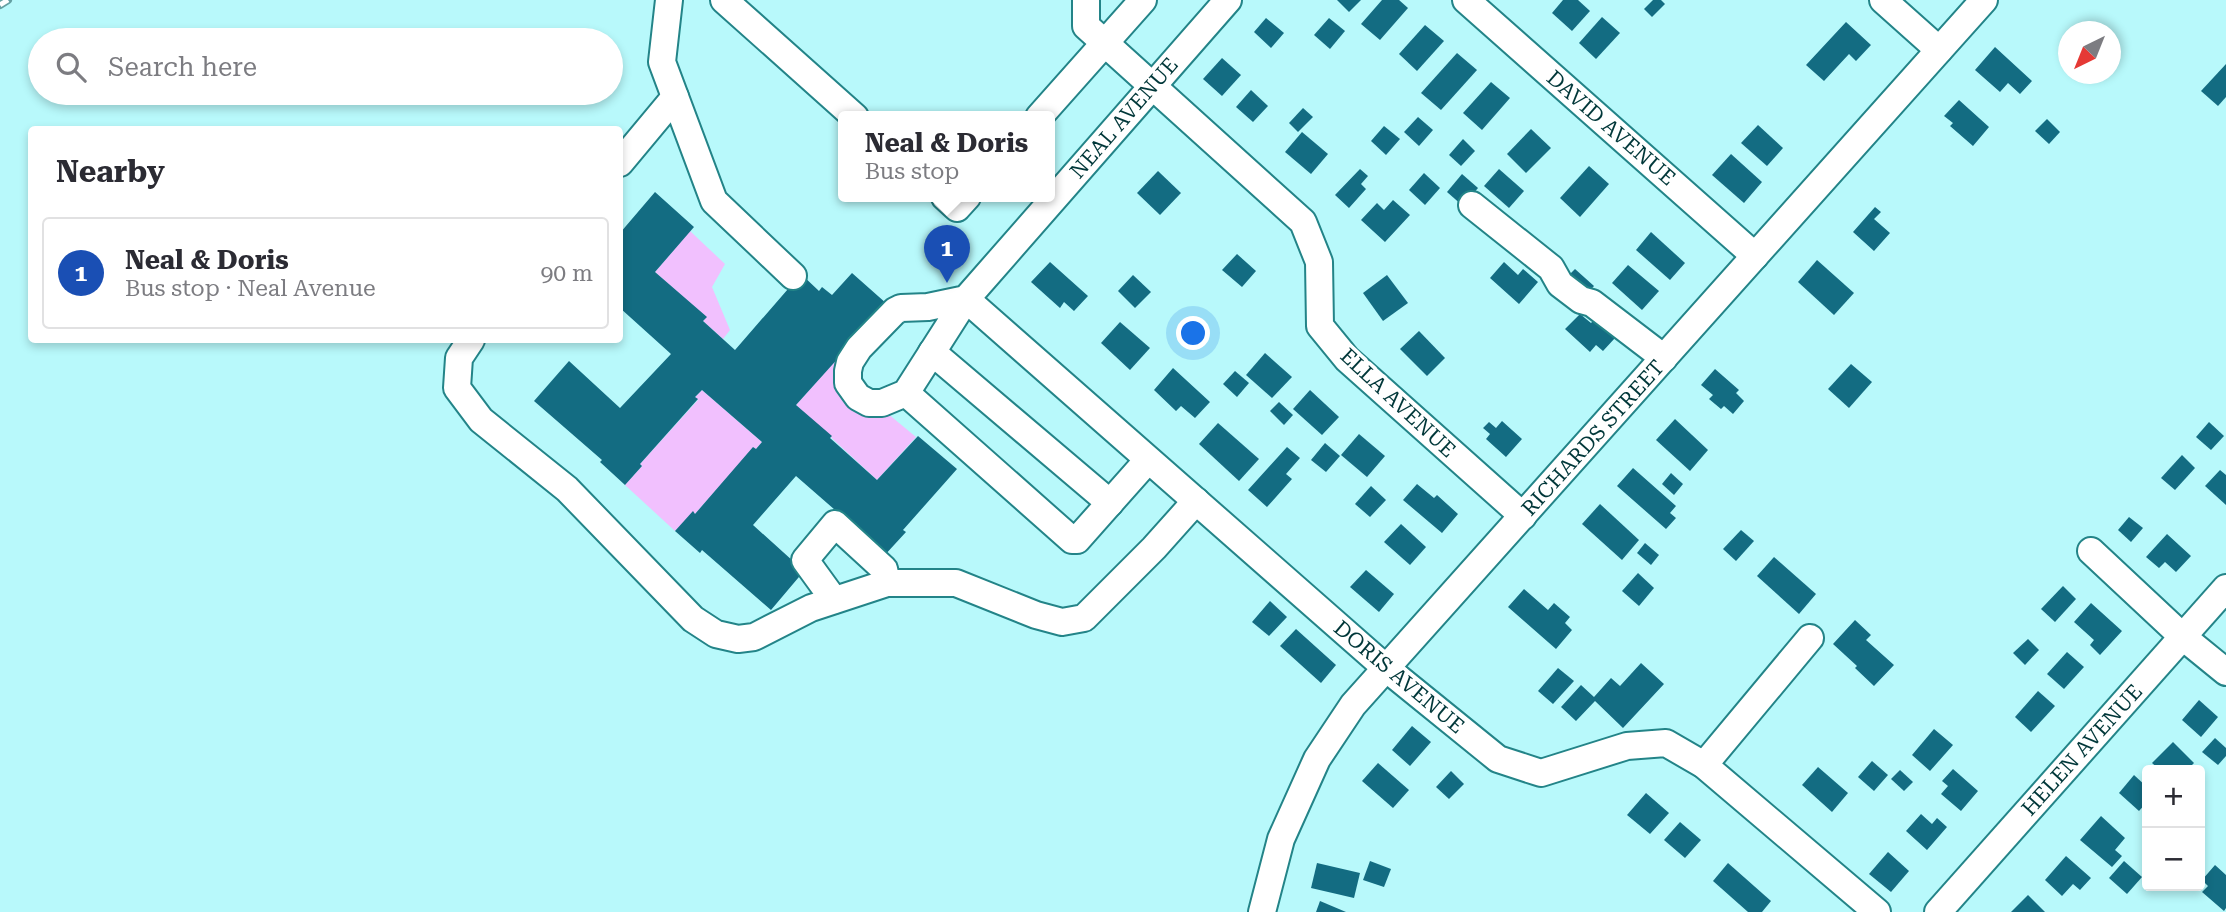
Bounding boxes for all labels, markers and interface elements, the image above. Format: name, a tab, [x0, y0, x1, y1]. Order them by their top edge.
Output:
north arrow	[2058, 21, 2121, 84]
search box	[28, 28, 623, 105]
icon: search	[52, 48, 90, 86]
text: Search here	[108, 52, 257, 82]
street label: NEAL AVENUE	[1065, 53, 1183, 183]
street label: DAVID AVENUE	[1542, 66, 1680, 190]
popup	[838, 111, 1055, 202]
text: Neal & Doris	[865, 128, 1028, 158]
text: Nearby	[56, 154, 165, 189]
text: Bus stop	[865, 158, 959, 185]
pin: 1	[924, 225, 970, 283]
text: Neal & Doris	[125, 245, 289, 275]
text: 1	[75, 260, 87, 287]
text: 90 m	[540, 260, 593, 287]
text: Bus stop · Neal Avenue	[125, 275, 376, 302]
your location	[1176, 316, 1210, 350]
street label: ELLA AVENUE	[1336, 344, 1460, 462]
street label: RICHARDS STREET	[1517, 355, 1669, 521]
street label: DORIS AVENUE	[1329, 616, 1469, 738]
street label: HELEN AVENUE	[2017, 679, 2147, 821]
map controls	[2142, 765, 2205, 891]
button: +	[2142, 765, 2205, 828]
button: −	[2142, 828, 2205, 891]

